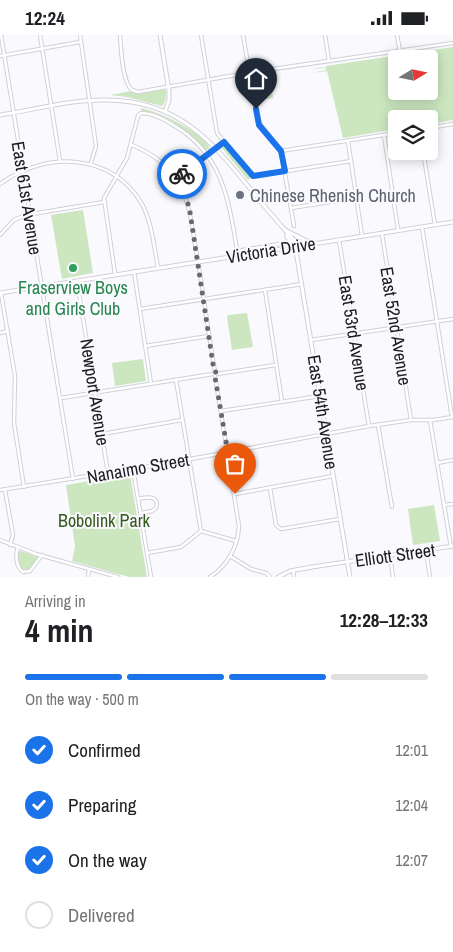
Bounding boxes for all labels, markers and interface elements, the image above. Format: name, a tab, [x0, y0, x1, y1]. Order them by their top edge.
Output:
text: 12:24	[25, 5, 65, 31]
north arrow	[388, 50, 438, 100]
map controls	[388, 50, 438, 160]
pin	[235, 58, 277, 109]
icon: home	[242, 65, 270, 93]
button: layers	[388, 110, 438, 160]
street label: East 61st Avenue	[6, 139, 48, 257]
courier	[157, 149, 207, 199]
icon: bike	[168, 160, 196, 188]
place label: Chinese Rhenish Church	[250, 183, 416, 208]
marker: Chinese Rhenish Church	[234, 189, 246, 201]
street label: Victoria Drive	[225, 231, 317, 269]
marker: Fraserview Boys and Girls Club	[67, 262, 79, 274]
street label: East 52nd Avenue	[374, 265, 418, 387]
street label: East 53rd Avenue	[333, 274, 375, 392]
place label: Fraserview Boys and Girls Club	[18, 275, 128, 321]
street label: Newport Avenue	[74, 337, 116, 447]
street label: East 54th Avenue	[302, 353, 344, 471]
pin	[214, 443, 256, 494]
street label: Nanaimo Street	[85, 447, 191, 489]
icon: bag	[221, 450, 249, 478]
park label: Bobolink Park	[58, 508, 151, 533]
street label: Elliott Street	[353, 537, 437, 573]
text: Arriving in	[25, 590, 86, 612]
text: 12:28–12:33	[340, 607, 428, 633]
text: 4 min	[25, 609, 94, 652]
text: On the way · 500 m	[25, 688, 139, 710]
icon: check	[25, 736, 53, 764]
text: Confirmed	[68, 737, 141, 763]
text: 12:01	[395, 739, 428, 761]
icon: check	[25, 791, 53, 819]
text: Preparing	[68, 792, 136, 818]
text: 12:04	[395, 794, 428, 816]
icon: check	[25, 846, 53, 874]
text: On the way	[68, 847, 147, 873]
text: 12:07	[395, 849, 428, 871]
text: Delivered	[68, 902, 135, 928]

